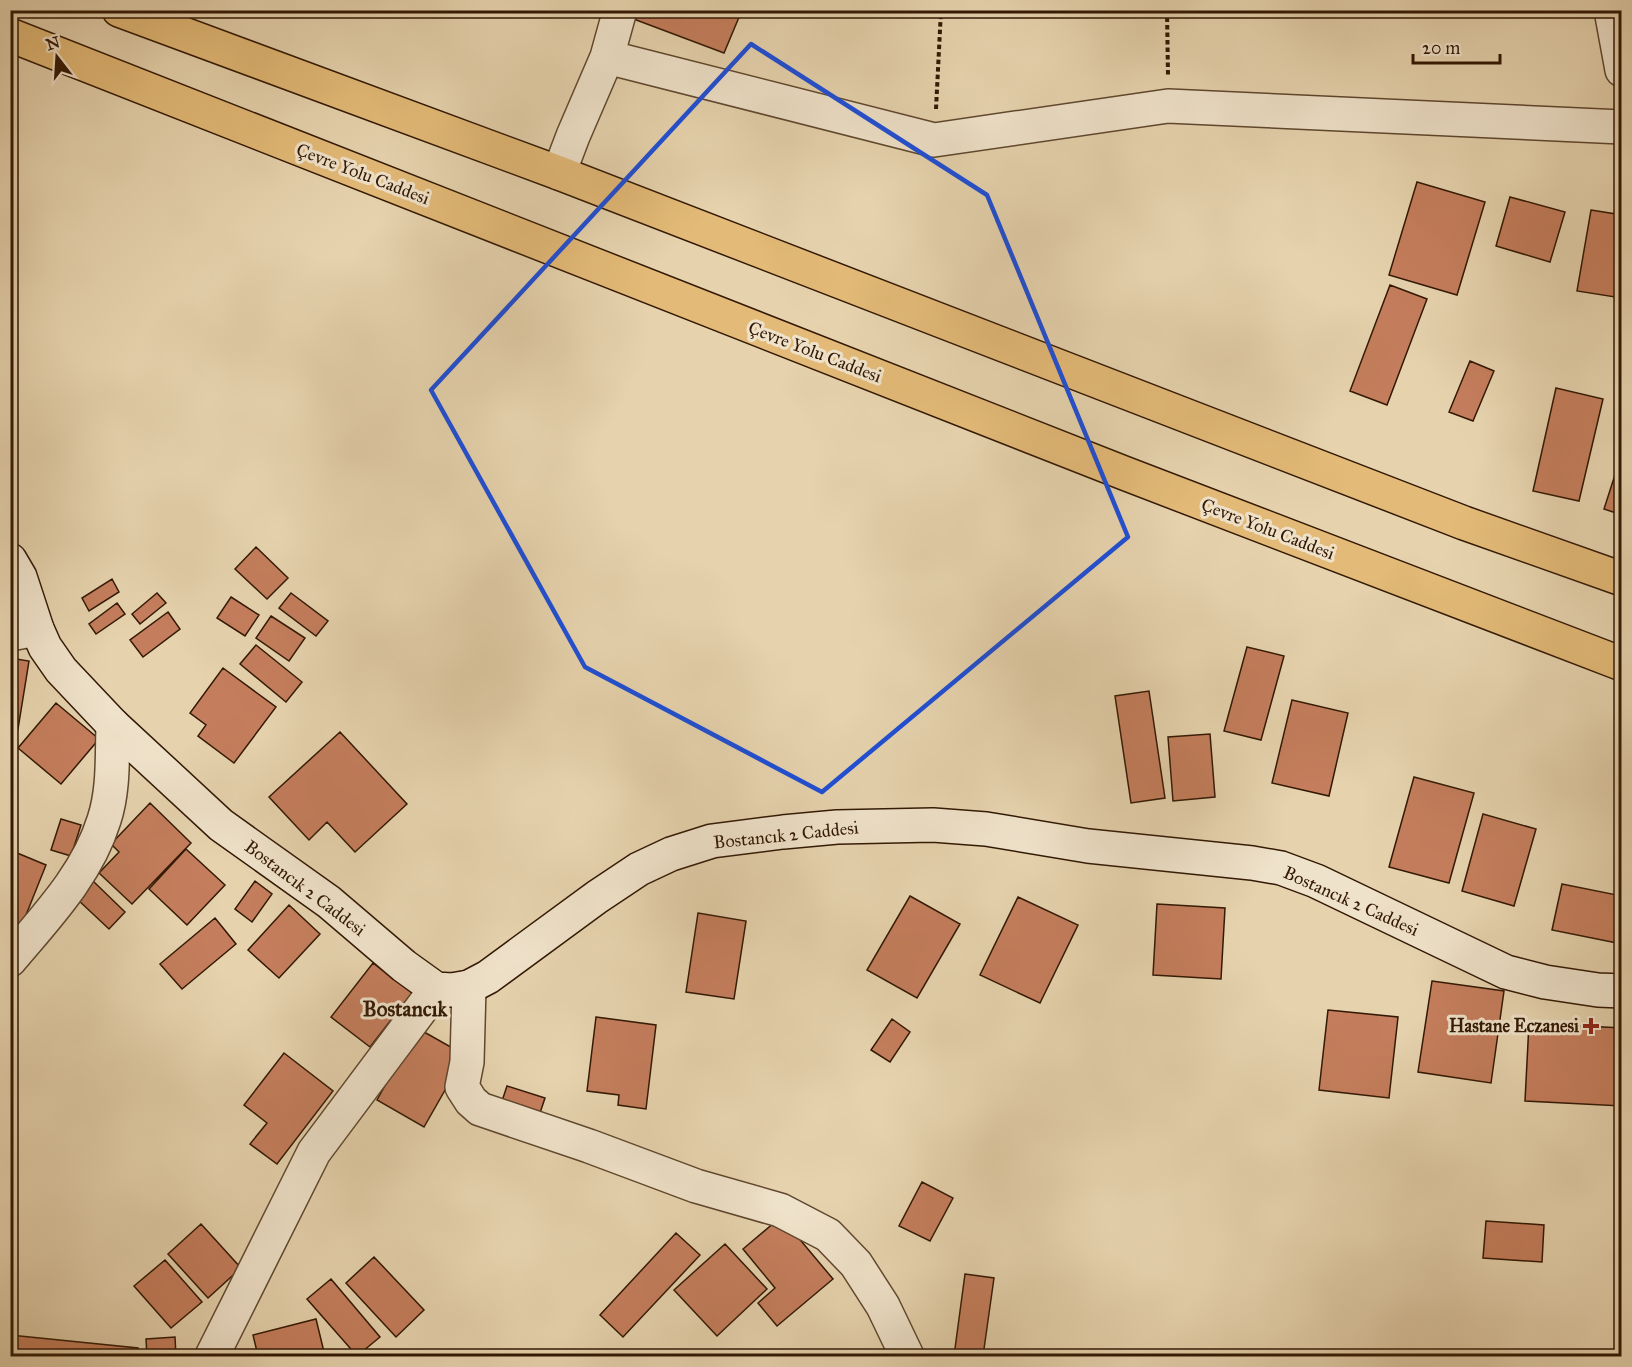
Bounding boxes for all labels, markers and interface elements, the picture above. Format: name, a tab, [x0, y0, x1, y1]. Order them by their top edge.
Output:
north arrow	[27, 27, 87, 87]
scale bar	[1413, 27, 1500, 65]
text: N	[43, 32, 62, 54]
text: 20 m	[1422, 37, 1460, 59]
street label: Çevre Yolu Caddesi	[293, 138, 433, 210]
street label: Çevre Yolu Caddesi	[745, 316, 885, 388]
street label: Çevre Yolu Caddesi	[1198, 493, 1338, 565]
street label: Bostancık 2 Caddesi	[712, 816, 860, 854]
street label: Bostancık 2 Caddesi	[240, 835, 370, 941]
street label: Bostancık 2 Caddesi	[1280, 861, 1422, 941]
district label: Bostancık	[363, 996, 448, 1022]
place label: Hastane Eczanesi	[1449, 1015, 1580, 1037]
marker: Hastane Eczanesi	[1584, 1019, 1598, 1033]

